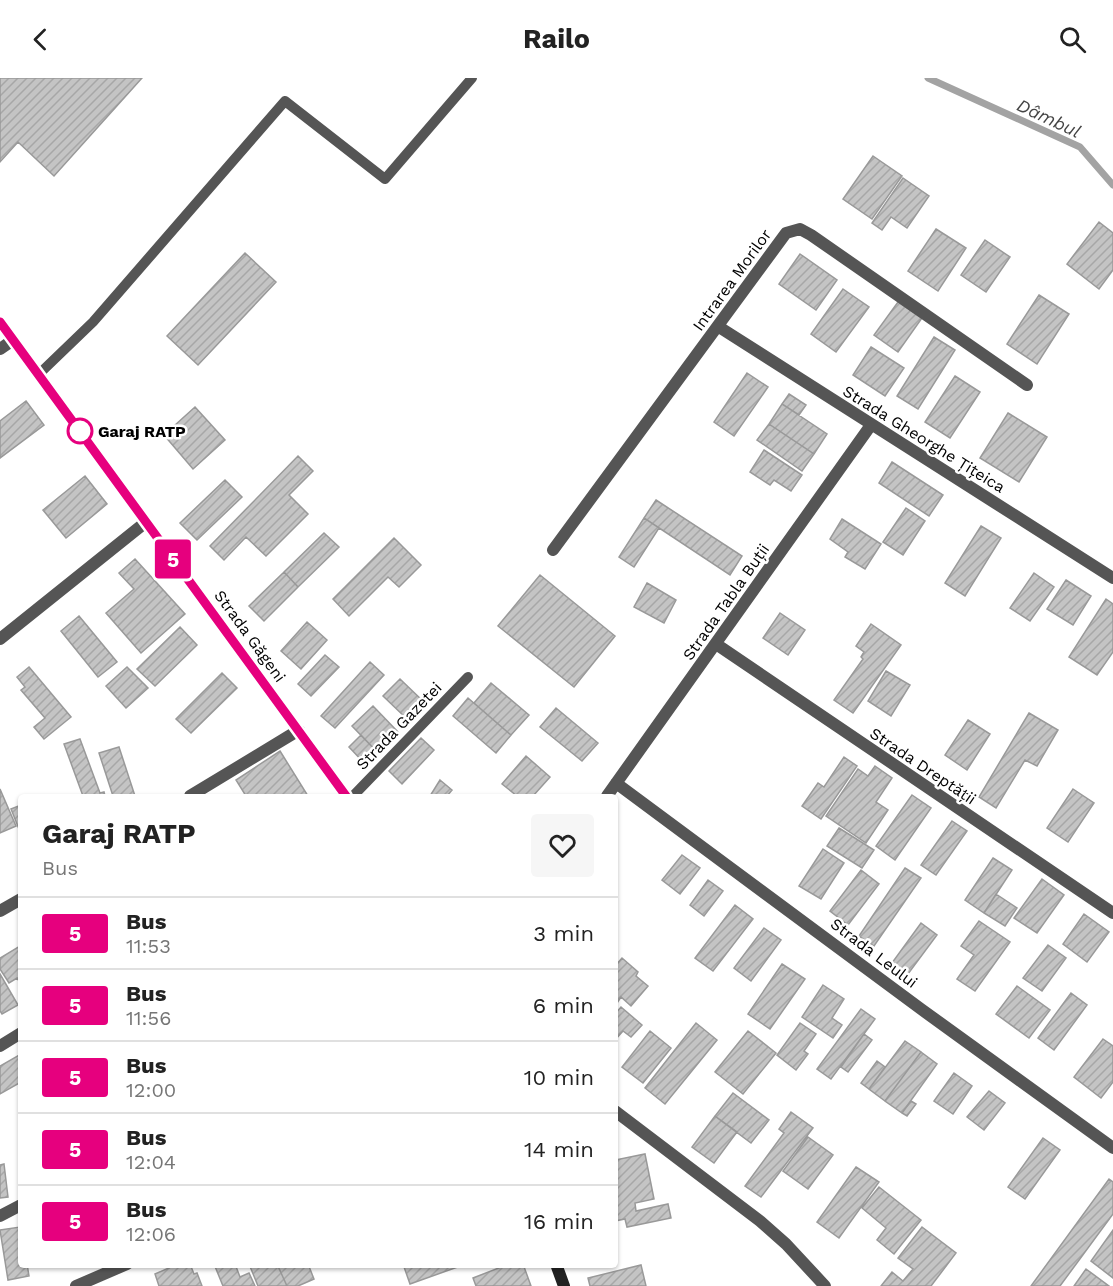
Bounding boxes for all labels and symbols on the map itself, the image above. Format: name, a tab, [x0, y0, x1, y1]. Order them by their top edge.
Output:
water label: Dâmbul	[1014, 94, 1084, 142]
street label: Intrarea Morilor	[689, 225, 776, 335]
street label: Strada Gheorghe Țițeica	[839, 381, 1009, 497]
marker: Garaj RATP	[67, 418, 93, 444]
place label: Garaj RATP	[98, 422, 186, 441]
line badge: 5	[154, 540, 192, 578]
street label: Strada Tabla Buții	[679, 540, 773, 664]
street label: Strada Găgeni	[210, 586, 290, 686]
street label: Strada Gazetei	[352, 678, 446, 774]
street label: Strada Dreptății	[866, 723, 980, 809]
street label: Strada Leului	[827, 914, 921, 992]

